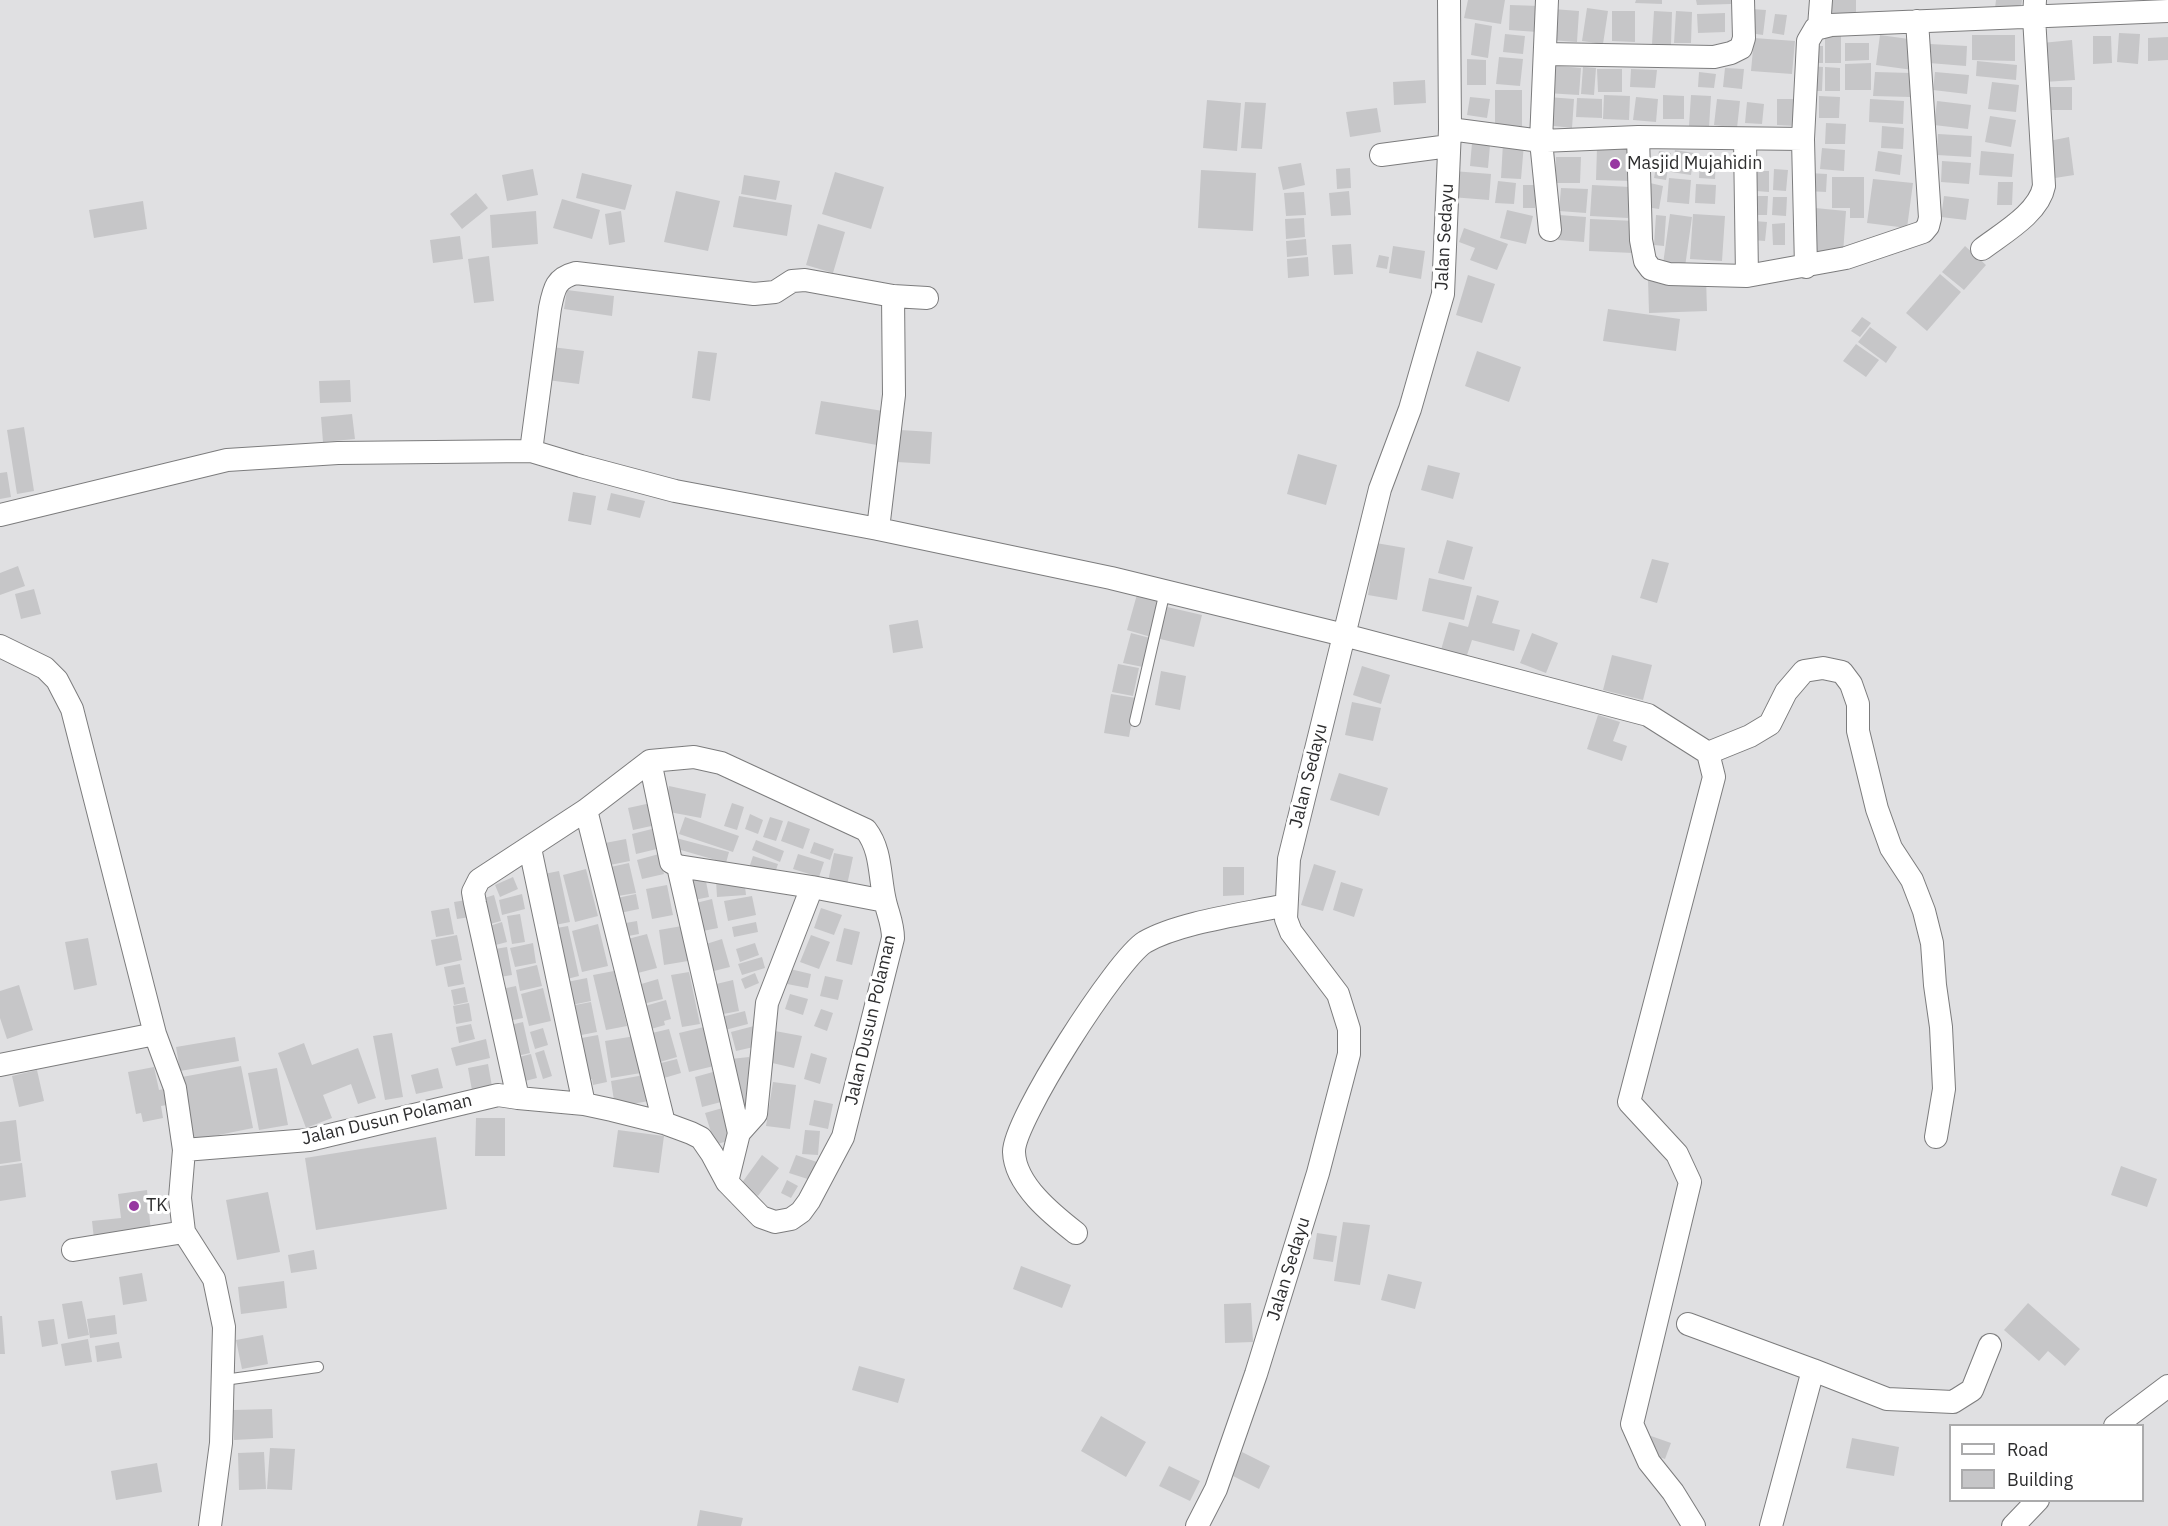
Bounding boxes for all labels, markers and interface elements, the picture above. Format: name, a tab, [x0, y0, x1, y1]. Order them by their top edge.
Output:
place label: Masjid Mujahidin	[1627, 153, 1763, 175]
marker: Masjid Mujahidin	[1608, 157, 1622, 171]
street label: Jalan Sedayu	[1431, 183, 1459, 291]
street label: Jalan Sedayu	[1286, 721, 1332, 831]
street label: Jalan Dusun Polaman	[841, 933, 901, 1107]
street label: Jalan Dusun Polaman	[300, 1090, 474, 1150]
place label: TK	[146, 1195, 168, 1217]
marker: TK	[127, 1199, 141, 1213]
street label: Jalan Sedayu	[1263, 1215, 1315, 1323]
legend	[1949, 1424, 2144, 1502]
text: Road	[2007, 1438, 2048, 1461]
text: Building	[2007, 1468, 2073, 1491]

